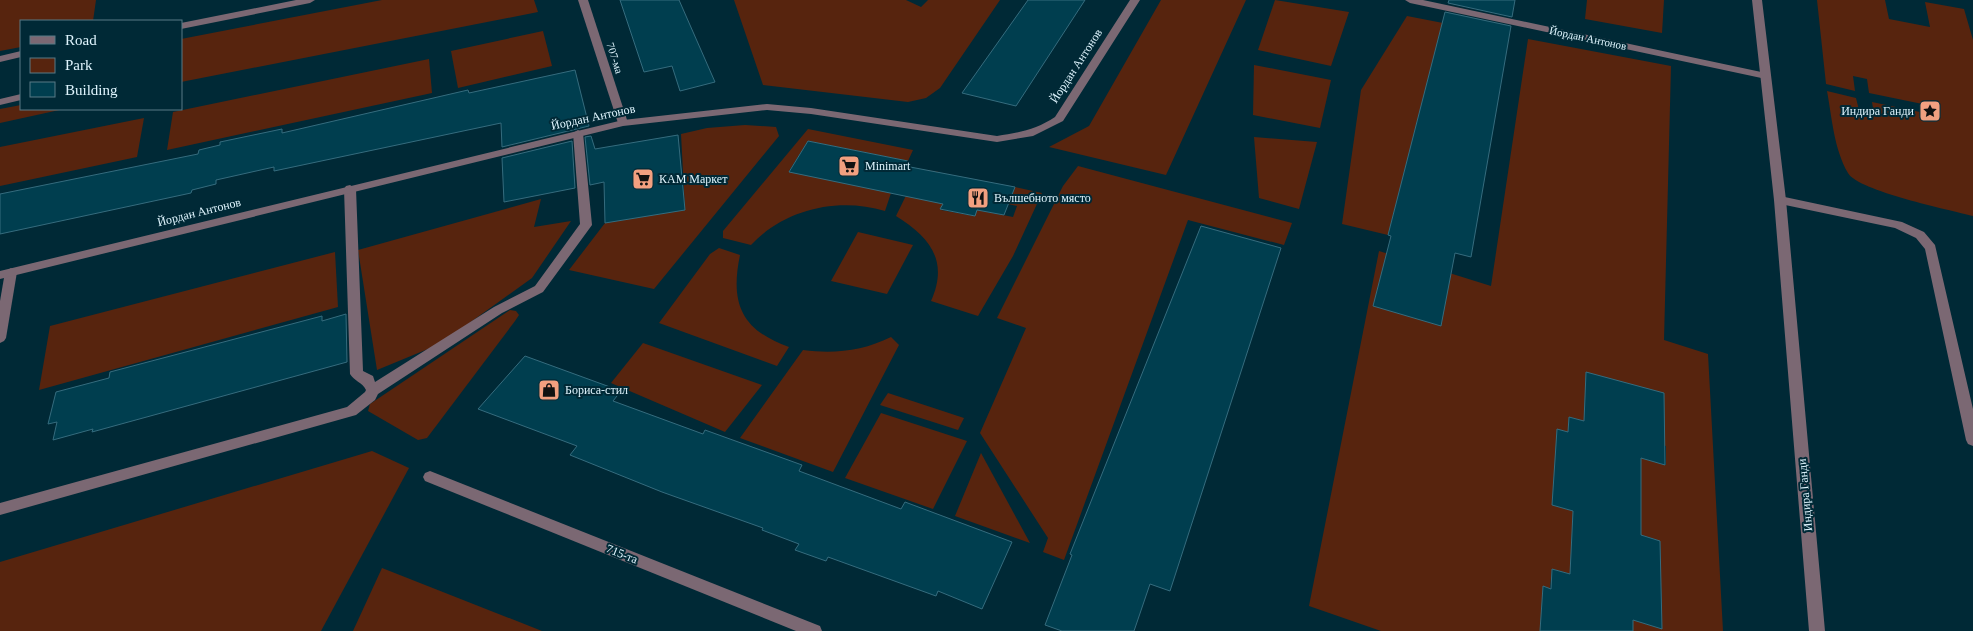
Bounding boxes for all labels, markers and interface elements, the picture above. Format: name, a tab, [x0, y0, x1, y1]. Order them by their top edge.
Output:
legend	[20, 20, 182, 110]
street label: Йордан Антонов	[1548, 24, 1628, 52]
street label: Йордан Антонов	[1047, 26, 1105, 106]
text: Road	[65, 32, 97, 48]
street label: 707-ма	[604, 41, 626, 75]
text: Park	[65, 57, 93, 73]
text: Building	[65, 82, 118, 98]
place icon: Индира Ганди	[1918, 99, 1942, 123]
street label: Йордан Антонов	[550, 101, 637, 133]
place label: Индира Ганди	[1841, 104, 1915, 118]
supermarket icon: Minimart	[837, 154, 861, 178]
place label: Minimart	[865, 159, 911, 173]
supermarket icon: КАМ Маркет	[631, 167, 655, 191]
place label: КАМ Маркет	[659, 172, 728, 186]
restaurant icon: Вълшебното място	[966, 186, 990, 210]
place label: Вълшебното място	[994, 191, 1091, 205]
street label: Йордан Антонов	[156, 195, 243, 229]
shop icon: Бориса-стил	[537, 378, 561, 402]
place label: Бориса-стил	[565, 383, 628, 397]
street label: Индира Ганди	[1795, 458, 1815, 532]
street label: 715-та	[604, 541, 640, 567]

